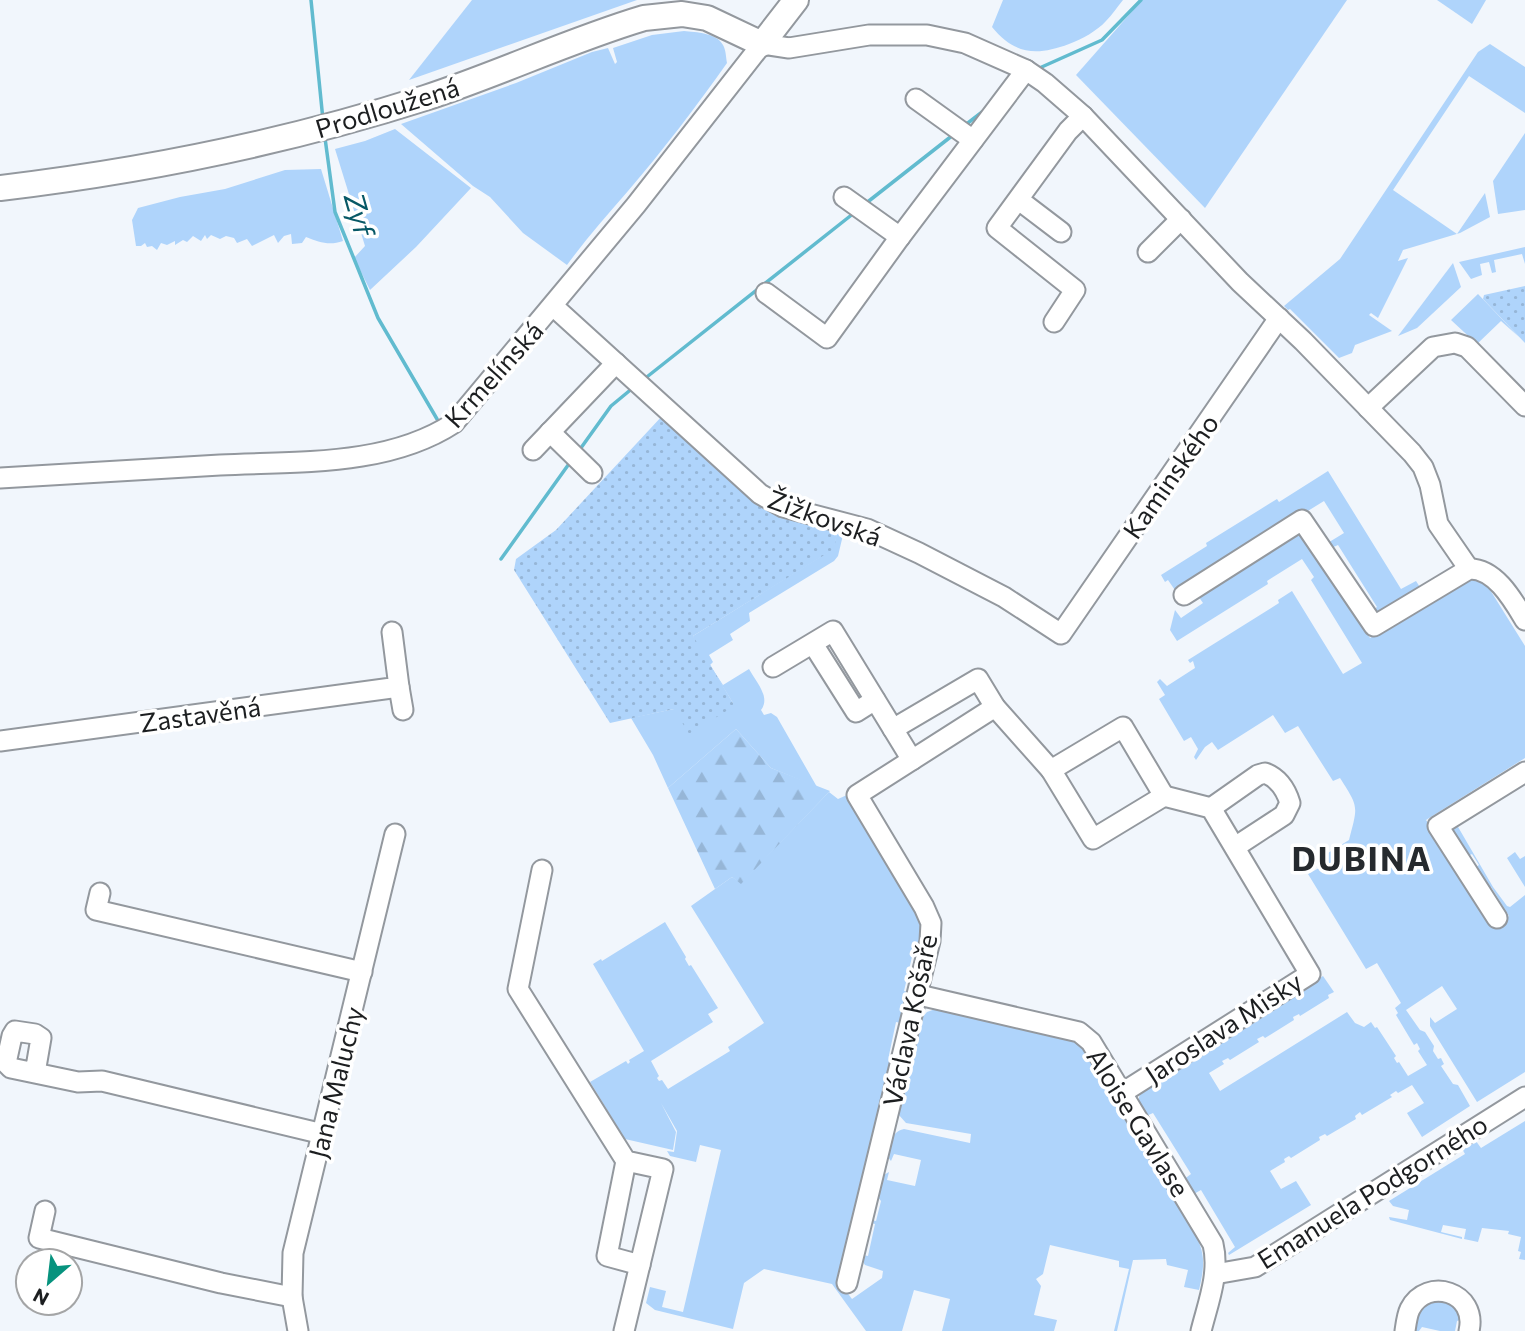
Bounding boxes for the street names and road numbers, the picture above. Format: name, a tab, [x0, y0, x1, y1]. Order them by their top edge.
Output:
street label: Prodloužená	[311, 70, 463, 144]
street label: Krmelínská	[437, 315, 549, 433]
street label: Kaminského	[1116, 408, 1224, 544]
street label: Žižkovská	[764, 482, 886, 552]
street label: Zastavěná	[138, 690, 262, 738]
street label: Václava Košaře	[876, 931, 942, 1109]
street label: Jaroslava Misky	[1139, 965, 1307, 1089]
street label: Jana Maluchy	[301, 1003, 369, 1161]
street label: Aloise Gavlase	[1081, 1042, 1197, 1202]
street label: Emanuela Podgorného	[1251, 1108, 1493, 1274]

